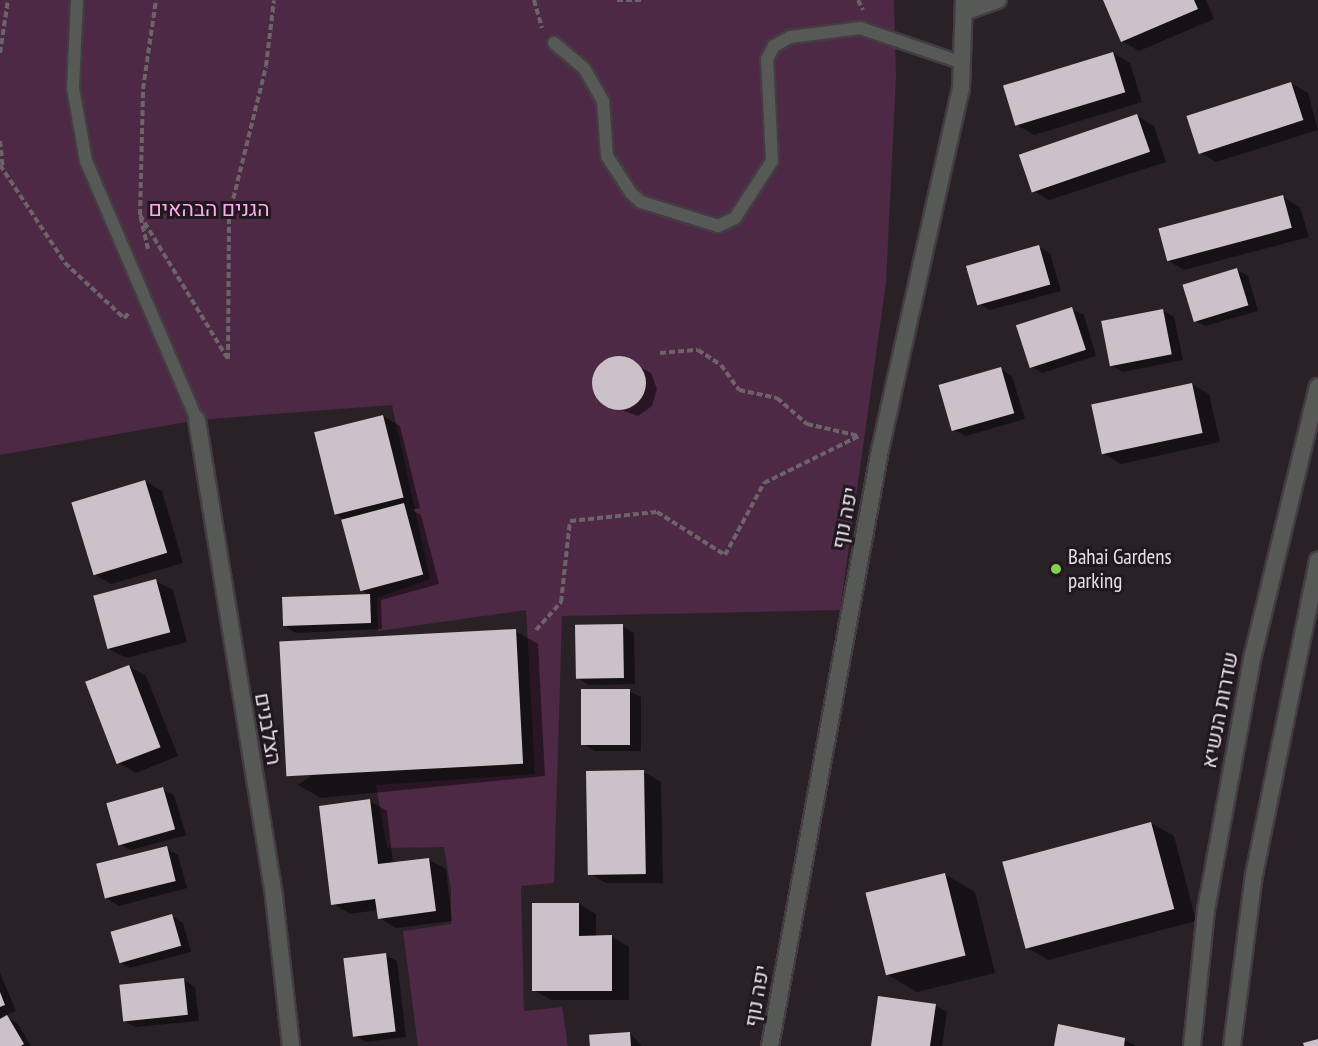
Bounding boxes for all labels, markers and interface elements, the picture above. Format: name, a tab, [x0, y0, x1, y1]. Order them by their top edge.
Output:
park label: הגנים הבהאים	[148, 196, 270, 222]
street label: יפה נוף	[827, 485, 863, 551]
place label: Bahai Gardens parking	[1068, 544, 1172, 594]
marker: Bahai Gardens parking	[1049, 562, 1063, 576]
street label: שדרות הנשיא	[1196, 650, 1244, 770]
street label: הצלבנים	[249, 691, 287, 767]
street label: יפה נוף	[739, 963, 775, 1029]

